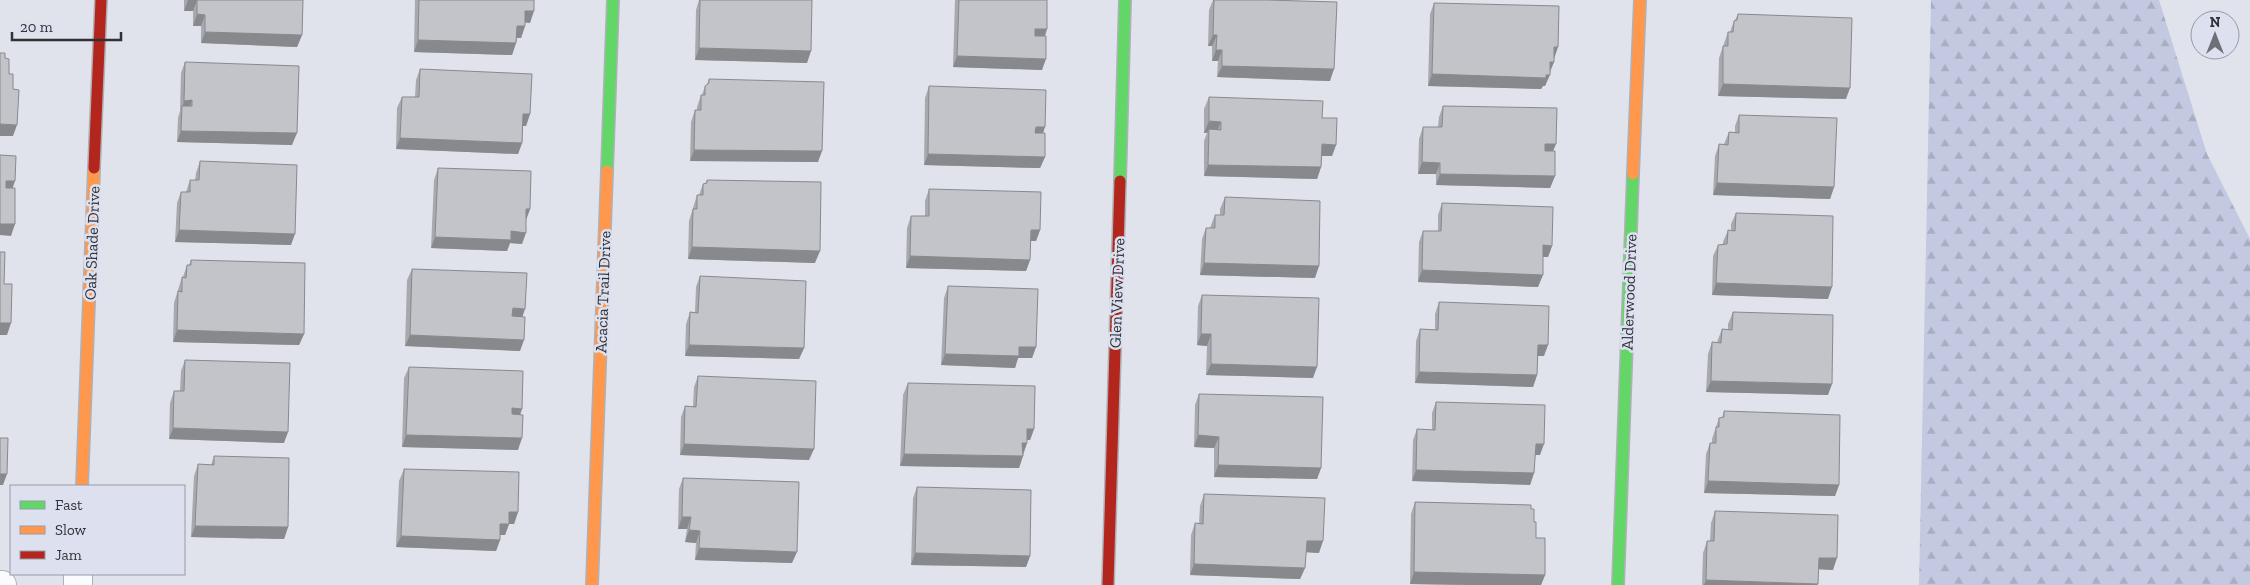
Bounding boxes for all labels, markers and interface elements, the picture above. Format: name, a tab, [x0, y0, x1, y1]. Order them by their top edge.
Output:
scale bar	[12, 10, 121, 42]
north arrow	[2190, 10, 2240, 60]
text: N	[2210, 14, 2221, 31]
text: 20 m	[20, 18, 53, 36]
street label: Oak Shade Drive	[81, 186, 103, 300]
street label: Acacia Trail Drive	[591, 231, 615, 353]
street label: Alderwood Drive	[1617, 234, 1641, 350]
street label: Glen View Drive	[1106, 238, 1128, 348]
legend	[10, 485, 185, 575]
text: Fast	[55, 496, 83, 514]
text: Slow	[55, 521, 87, 539]
text: Jam	[55, 546, 82, 564]

